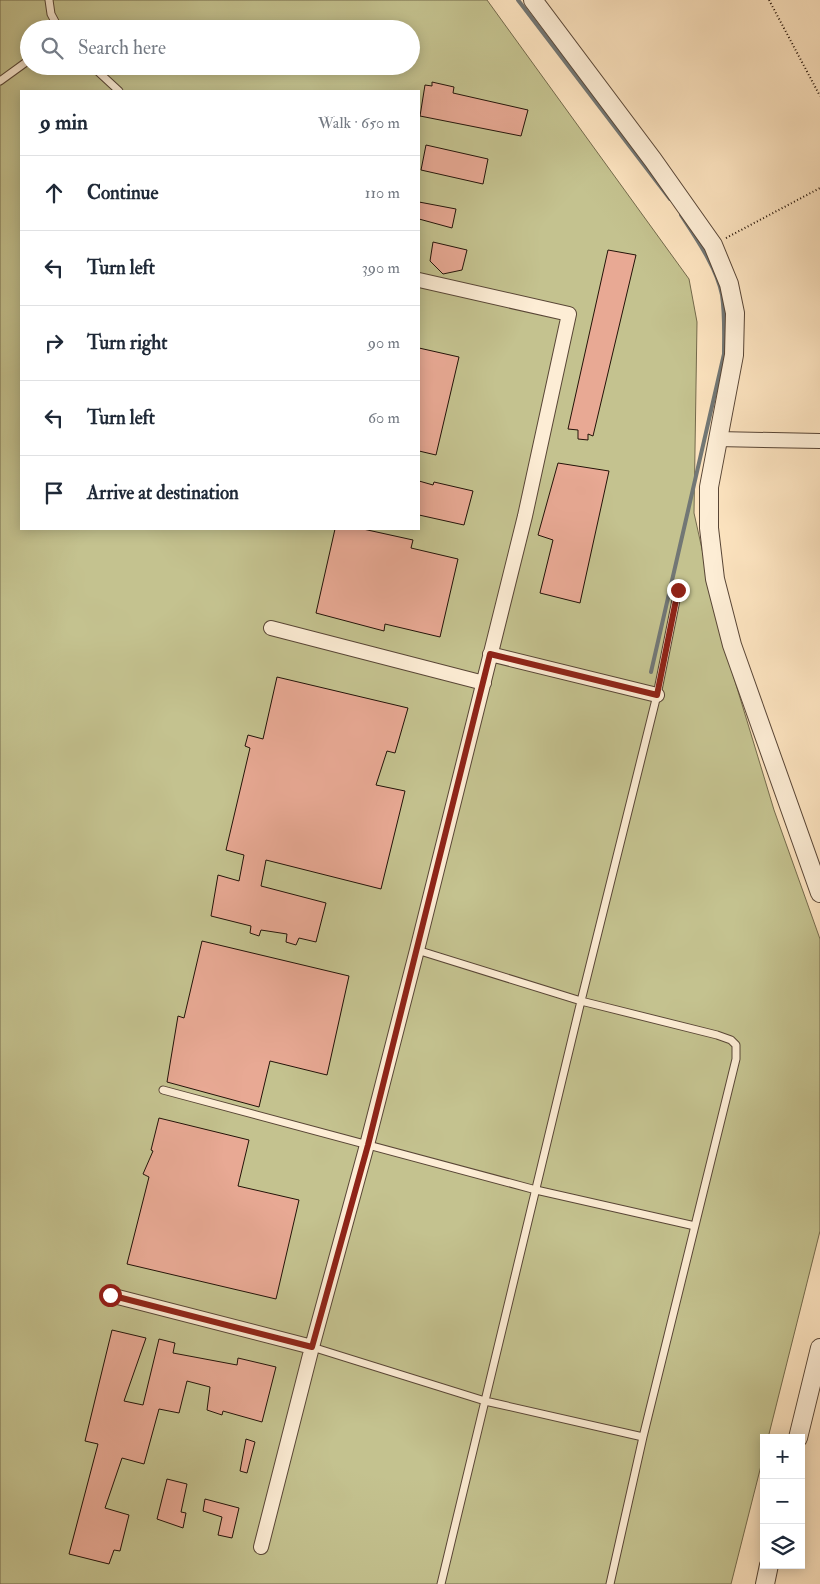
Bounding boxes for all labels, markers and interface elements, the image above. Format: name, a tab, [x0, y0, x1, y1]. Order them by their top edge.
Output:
search box	[20, 20, 420, 75]
icon: search	[38, 34, 66, 62]
text: Search here	[78, 36, 166, 60]
text: 9 min	[40, 109, 88, 136]
text: Walk · 650 m	[318, 113, 400, 133]
icon: ahead	[40, 179, 68, 207]
text: Continue	[87, 181, 158, 205]
text: 110 m	[365, 183, 400, 203]
icon: left	[40, 254, 68, 282]
text: Turn left	[87, 256, 155, 280]
text: 390 m	[362, 258, 400, 278]
icon: right	[40, 329, 68, 357]
text: Turn right	[87, 331, 167, 355]
text: 90 m	[368, 333, 400, 353]
icon: left	[40, 404, 68, 432]
text: Turn left	[87, 406, 155, 430]
text: 60 m	[368, 408, 400, 428]
icon: arrive	[40, 479, 68, 507]
text: Arrive at destination	[87, 481, 239, 505]
route end	[667, 579, 690, 602]
route start	[99, 1284, 122, 1307]
map controls	[760, 1434, 805, 1569]
button: +	[760, 1434, 805, 1479]
button: −	[760, 1479, 805, 1524]
button: layers	[760, 1524, 805, 1569]

